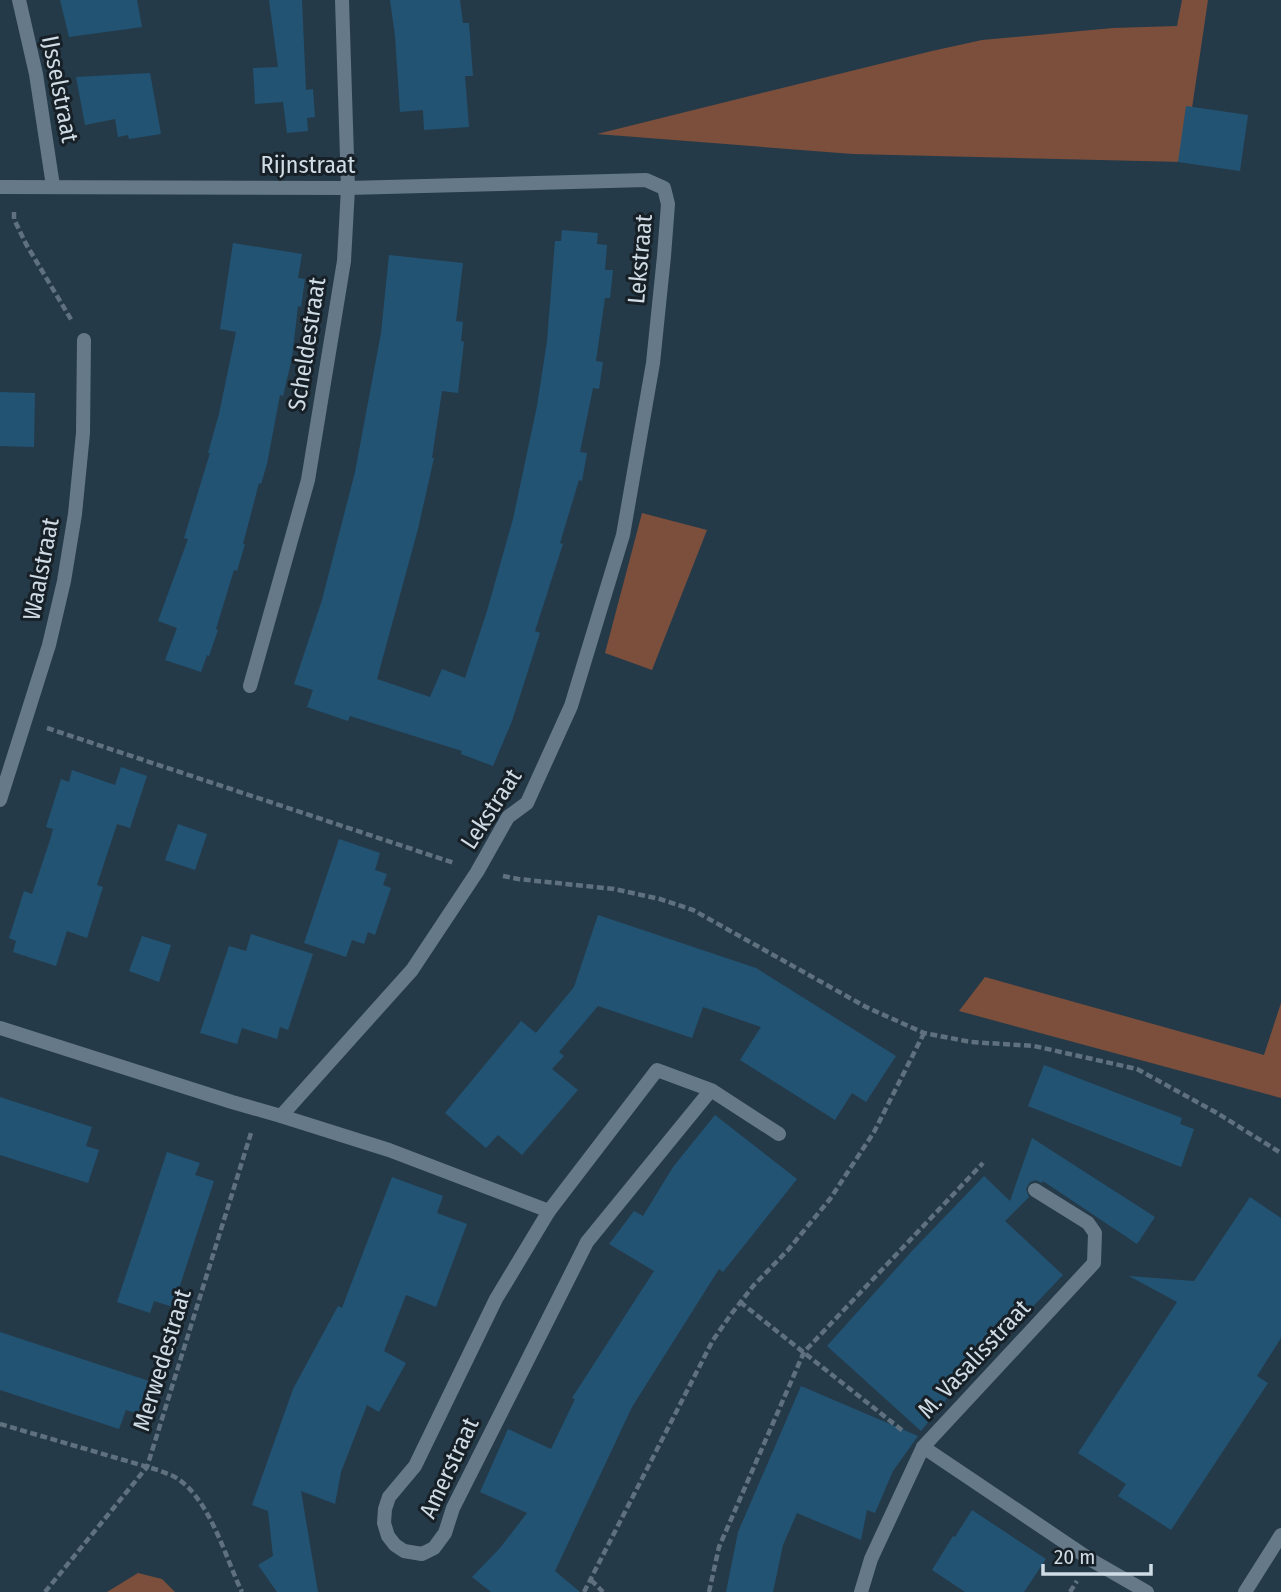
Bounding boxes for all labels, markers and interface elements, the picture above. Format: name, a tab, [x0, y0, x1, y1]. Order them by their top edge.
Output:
street label: IJsselstraat	[36, 33, 84, 145]
street label: Rijnstraat	[261, 151, 356, 179]
street label: Lekstraat	[622, 213, 658, 305]
street label: Scheldestraat	[283, 275, 331, 413]
street label: Waalstraat	[17, 515, 65, 623]
street label: Lekstraat	[455, 764, 527, 854]
street label: Merwedestraat	[127, 1286, 197, 1434]
street label: M. Vasalisstraat	[912, 1294, 1036, 1424]
street label: Amerstraat	[414, 1413, 485, 1523]
scale bar	[1043, 1532, 1152, 1576]
text: 20 m	[1054, 1544, 1095, 1570]

